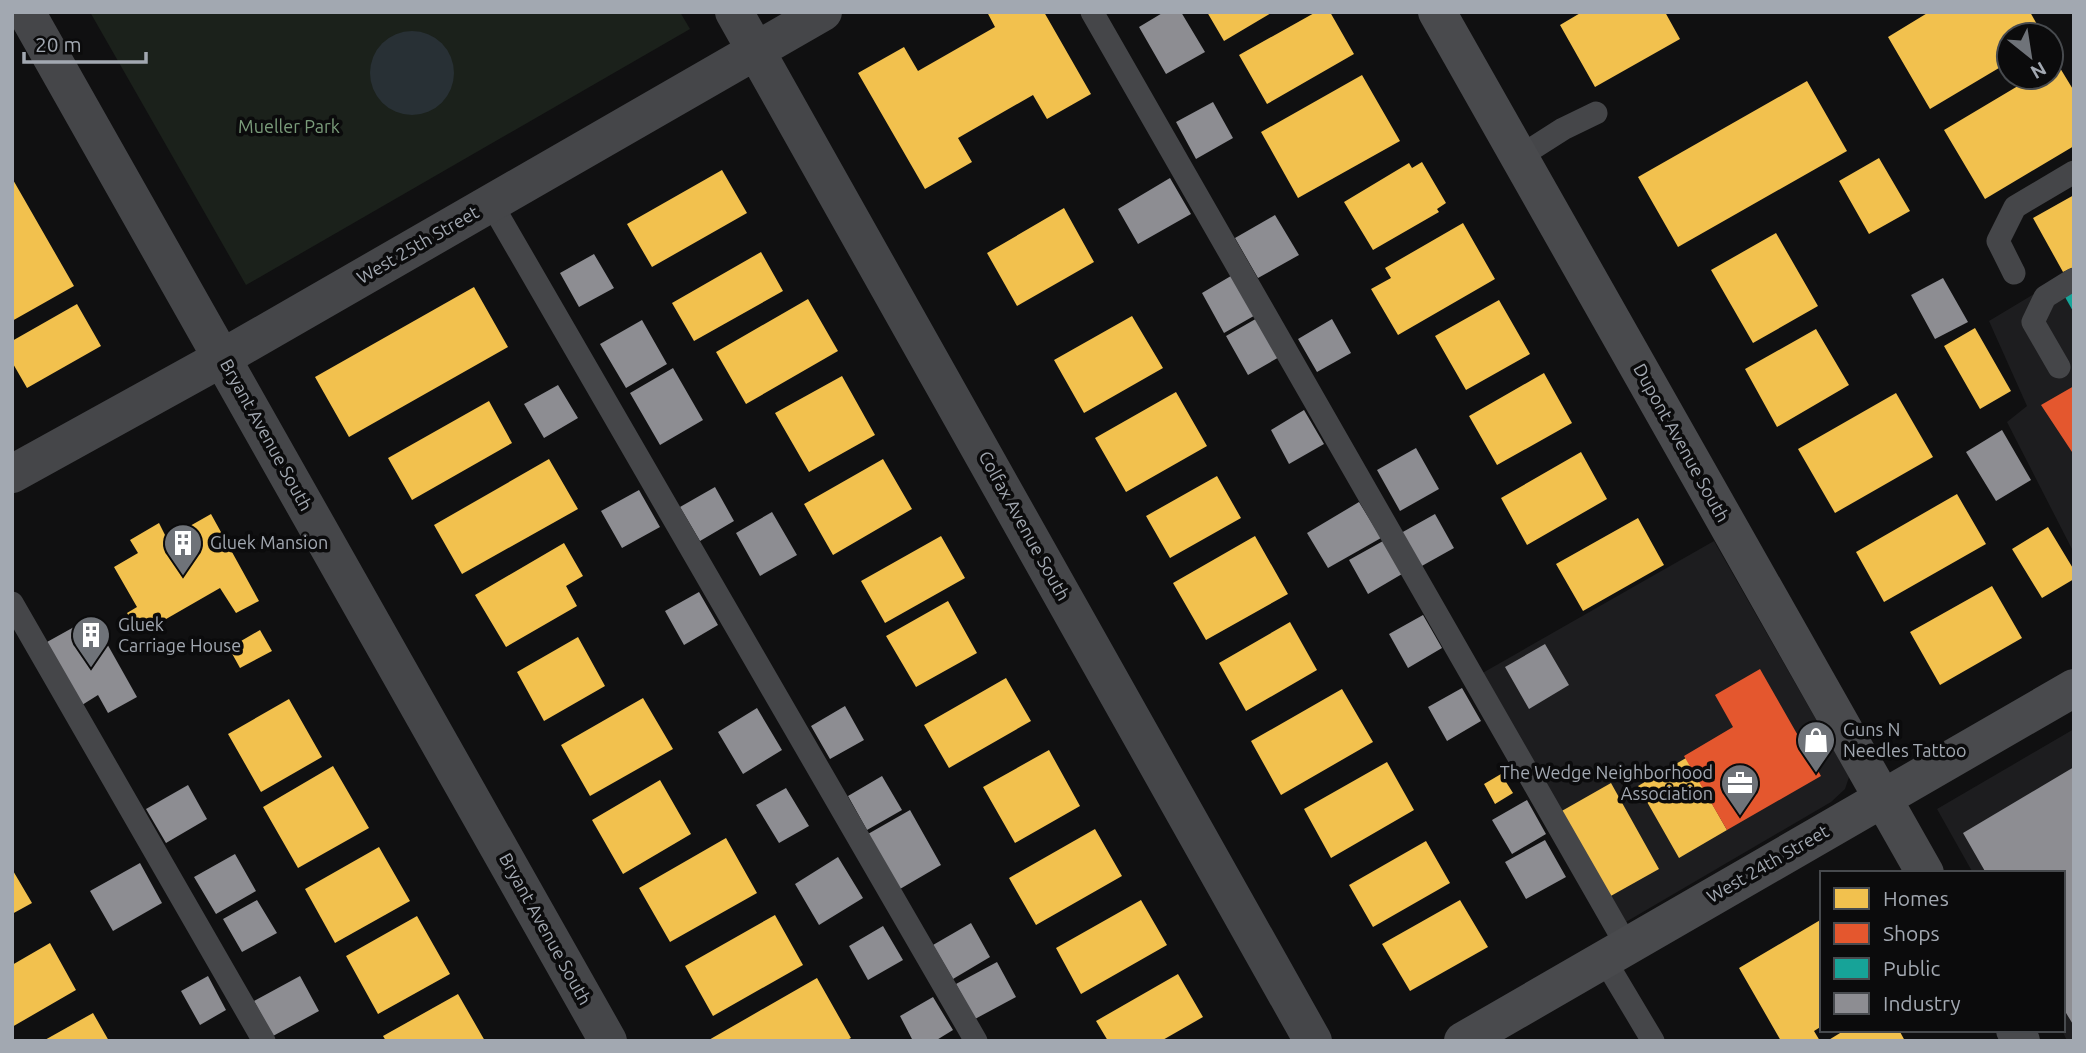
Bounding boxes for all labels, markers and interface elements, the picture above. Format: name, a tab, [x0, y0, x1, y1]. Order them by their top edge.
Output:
scale bar	[24, 21, 147, 65]
north arrow	[1995, 21, 2065, 91]
text: 20 m	[35, 32, 82, 56]
text: N	[2027, 58, 2050, 84]
park label: Mueller Park	[238, 116, 340, 136]
street label: West 25th Street	[353, 201, 482, 287]
street label: Bryant Avenue South	[217, 355, 317, 514]
street label: Dupont Avenue South	[1630, 360, 1734, 525]
street label: Colfax Avenue South	[975, 447, 1074, 604]
building icon: Gluek Mansion	[162, 522, 204, 577]
place label: Gluek Mansion	[210, 532, 328, 552]
building icon: Gluek Carriage House	[70, 614, 112, 669]
place label: Gluek Carriage House	[118, 614, 241, 655]
shop icon: Guns N Needles Tattoo	[1795, 719, 1837, 774]
place label: Guns N Needles Tattoo	[1843, 719, 1967, 760]
place label: The Wedge Neighborhood Association	[1500, 762, 1713, 803]
office icon: The Wedge Neighborhood Association	[1719, 762, 1761, 817]
street label: West 24th Street	[1703, 820, 1832, 906]
street label: Bryant Avenue South	[496, 849, 596, 1008]
legend	[1820, 871, 2065, 1032]
text: Homes	[1883, 886, 1949, 910]
text: Shops	[1883, 921, 1940, 945]
text: Public	[1883, 956, 1940, 980]
text: Industry	[1883, 991, 1961, 1015]

